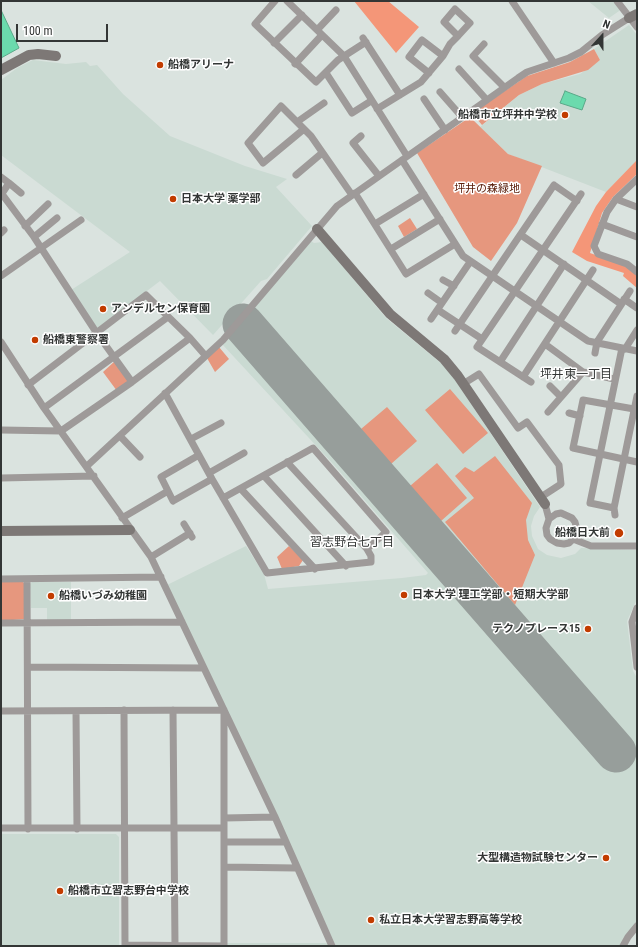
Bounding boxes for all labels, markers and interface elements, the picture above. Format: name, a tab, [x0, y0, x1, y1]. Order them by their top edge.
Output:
scale bar	[18, 16, 110, 42]
north arrow	[582, 16, 622, 56]
text: N	[601, 17, 612, 32]
text: 100 m	[23, 24, 53, 38]
place label: 船橋アリーナ	[168, 58, 234, 72]
marker: 船橋アリーナ	[155, 60, 165, 70]
place label: 船橋市立坪井中学校	[458, 108, 557, 122]
marker: 船橋市立坪井中学校	[560, 110, 570, 120]
park label: 坪井の森緑地	[454, 182, 520, 196]
place label: 日本大学 薬学部	[181, 192, 261, 206]
marker: 日本大学 薬学部	[168, 194, 178, 204]
place label: アンデルセン保育園	[111, 302, 210, 316]
marker: アンデルセン保育園	[98, 304, 108, 314]
place label: 船橋東警察署	[43, 333, 109, 347]
marker: 船橋東警察署	[30, 335, 40, 345]
district label: 坪井東一丁目	[540, 368, 612, 382]
place label: 船橋日大前	[555, 526, 610, 540]
marker: 船橋日大前	[613, 527, 625, 539]
district label: 習志野台七丁目	[310, 536, 394, 550]
place label: 日本大学 理工学部・短期大学部	[412, 588, 569, 602]
place label: 船橋いづみ幼稚園	[59, 589, 147, 603]
marker: 日本大学 理工学部・短期大学部	[399, 590, 409, 600]
marker: 船橋いづみ幼稚園	[46, 591, 56, 601]
place label: テクノプレース15	[492, 622, 580, 636]
marker: テクノプレース15	[583, 624, 593, 634]
place label: 大型構造物試験センター	[477, 851, 598, 865]
marker: 大型構造物試験センター	[601, 853, 611, 863]
place label: 船橋市立習志野台中学校	[68, 884, 189, 898]
marker: 船橋市立習志野台中学校	[55, 886, 65, 896]
place label: 私立日本大学習志野高等学校	[379, 913, 522, 927]
marker: 私立日本大学習志野高等学校	[366, 915, 376, 925]

